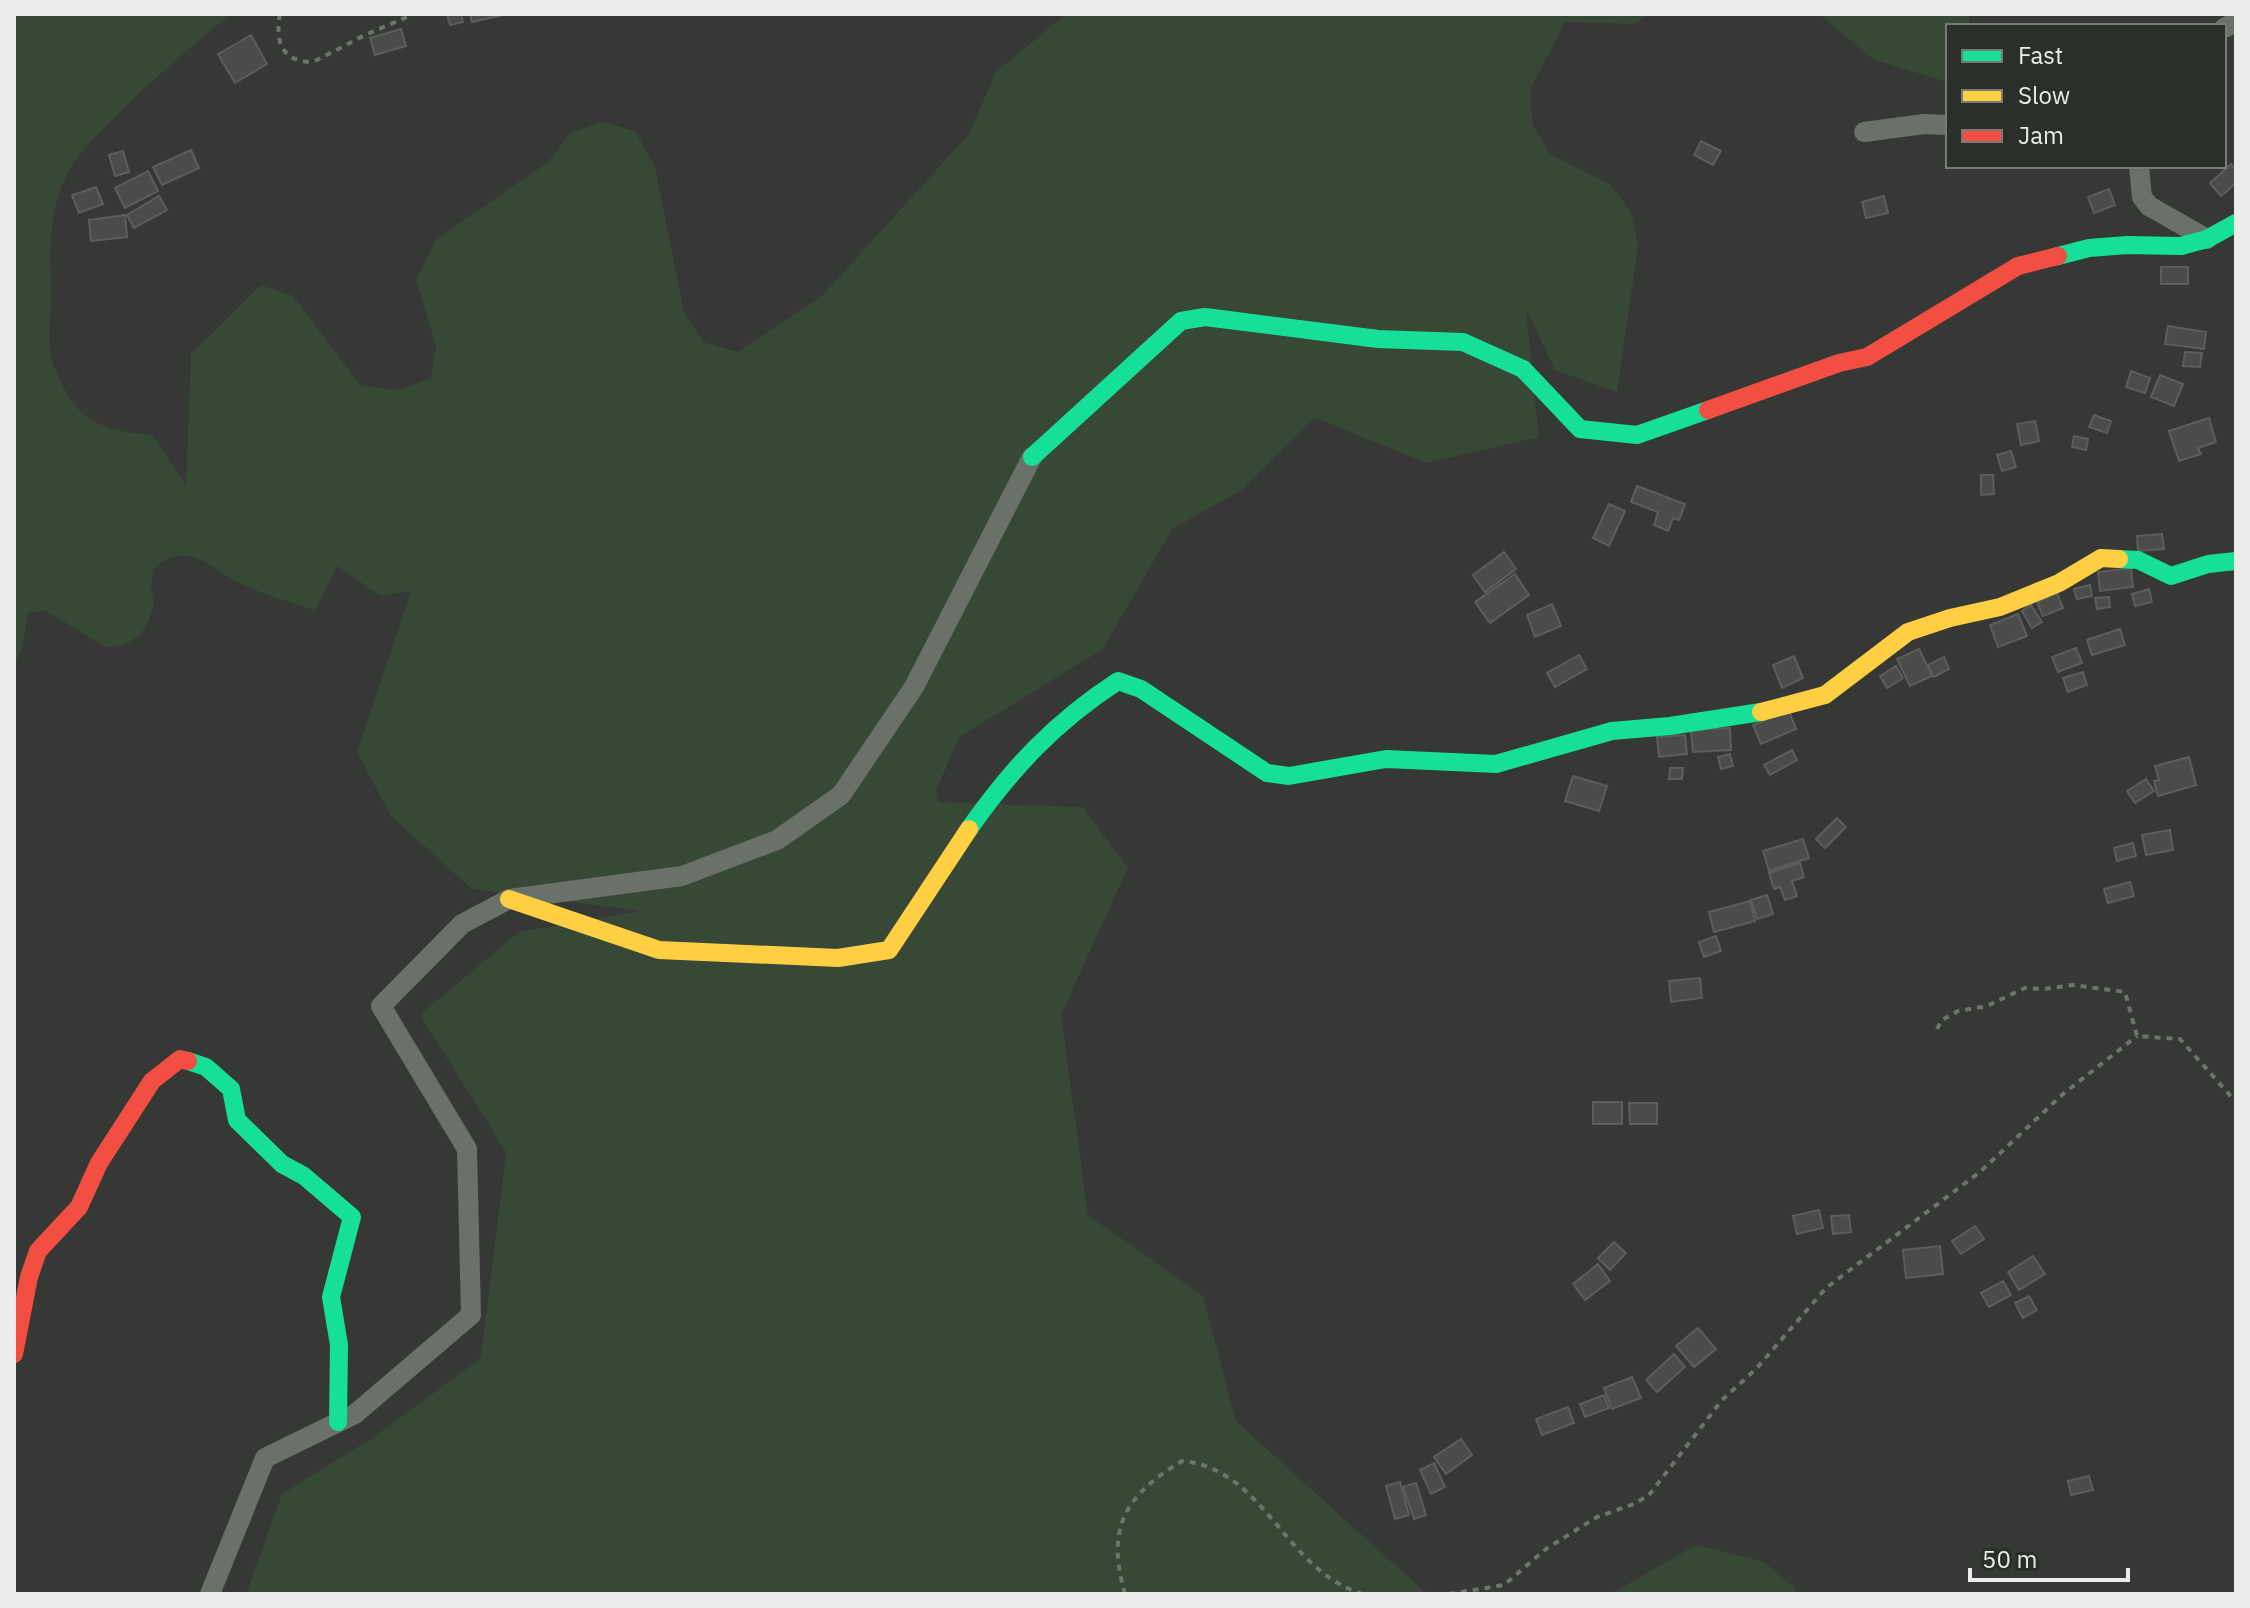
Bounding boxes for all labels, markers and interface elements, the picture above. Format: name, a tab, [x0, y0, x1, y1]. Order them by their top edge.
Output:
legend	[1946, 24, 2226, 168]
text: Fast	[2018, 39, 2063, 71]
text: Slow	[2018, 79, 2070, 111]
text: Jam	[2018, 119, 2064, 151]
scale bar	[1970, 1532, 2128, 1582]
text: 50 m	[1982, 1543, 2037, 1575]

